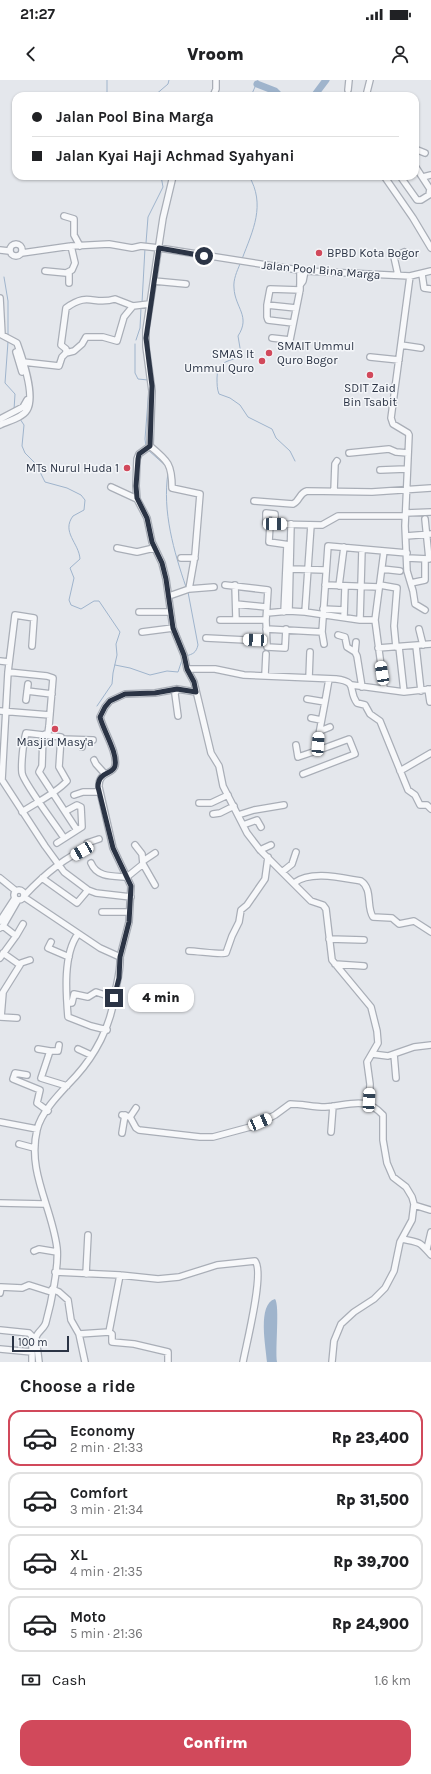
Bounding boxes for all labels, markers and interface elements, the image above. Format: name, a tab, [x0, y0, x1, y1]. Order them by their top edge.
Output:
text: 21:27	[20, 5, 55, 23]
icon: back	[20, 43, 42, 65]
text: Vroom	[187, 43, 244, 65]
icon: person	[389, 43, 411, 65]
text: Jalan Pool Bina Marga	[56, 108, 214, 126]
text: Jalan Kyai Haji Achmad Syahyani	[56, 147, 294, 165]
place label: BPBD Kota Bogor	[327, 246, 419, 260]
route start	[195, 247, 213, 265]
marker: BPBD Kota Bogor	[314, 248, 324, 258]
street label: Jalan Pool Bina Marga	[261, 258, 381, 282]
place label: SMAIT Ummul Quro Bogor	[277, 339, 354, 367]
place label: SMAS It Ummul Quro	[184, 347, 254, 375]
marker: SMAIT Ummul Quro Bogor	[264, 348, 274, 358]
marker: SMAS It Ummul Quro	[257, 356, 267, 366]
marker: SDIT Zaid Bin Tsabit	[365, 370, 375, 380]
place label: SDIT Zaid Bin Tsabit	[343, 381, 398, 409]
place label: MTs Nurul Huda 1	[26, 461, 119, 475]
marker: MTs Nurul Huda 1	[122, 463, 132, 473]
car	[263, 518, 287, 530]
car	[243, 633, 267, 647]
car	[374, 660, 390, 686]
marker: Masjid Masy'a	[50, 724, 60, 734]
car	[311, 732, 325, 756]
place label: Masjid Masy'a	[16, 735, 94, 749]
car	[69, 840, 95, 862]
callout: 4 min	[128, 984, 194, 1012]
route end	[105, 989, 123, 1007]
text: 4 min	[142, 990, 180, 1005]
car	[362, 1088, 376, 1112]
car	[247, 1112, 273, 1132]
scale bar	[12, 1334, 69, 1353]
text: 100 m	[18, 1336, 48, 1349]
text: Choose a ride	[20, 1375, 135, 1397]
icon: car	[22, 1420, 58, 1456]
text: Economy	[70, 1422, 135, 1440]
text: Rp 23,400	[332, 1429, 409, 1447]
text: 2 min · 21:33	[70, 1440, 143, 1455]
icon: car	[22, 1482, 58, 1518]
text: Comfort	[70, 1484, 128, 1502]
text: Rp 31,500	[336, 1491, 409, 1509]
text: 3 min · 21:34	[70, 1502, 143, 1517]
icon: car	[22, 1544, 58, 1580]
text: XL	[70, 1546, 88, 1564]
text: Rp 39,700	[333, 1553, 409, 1571]
text: 4 min · 21:35	[70, 1564, 143, 1579]
icon: car	[22, 1606, 58, 1642]
text: Moto	[70, 1608, 106, 1626]
text: Rp 24,900	[332, 1615, 409, 1633]
text: 5 min · 21:36	[70, 1626, 143, 1641]
icon: cash	[20, 1669, 42, 1691]
text: Cash	[52, 1671, 86, 1689]
text: 1.6 km	[374, 1673, 411, 1688]
button: Confirm	[20, 1720, 411, 1766]

